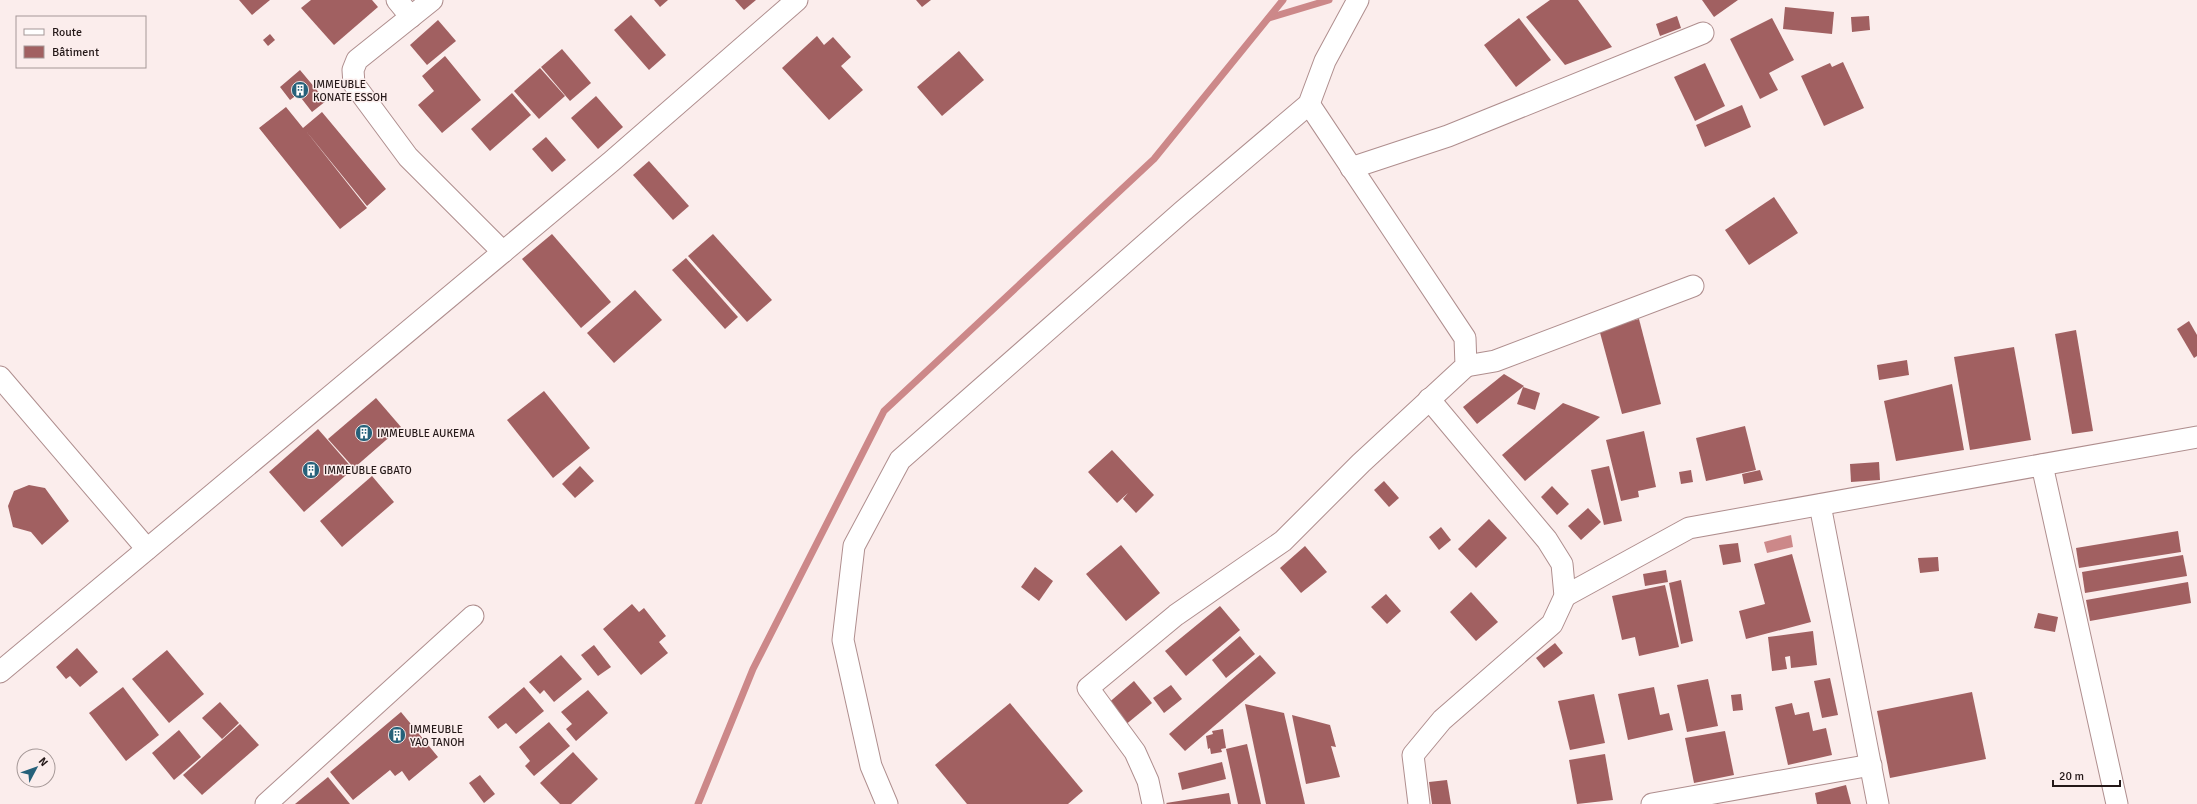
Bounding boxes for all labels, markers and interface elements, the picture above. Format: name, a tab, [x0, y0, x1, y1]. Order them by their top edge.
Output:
legend	[16, 16, 146, 68]
text: Route	[52, 25, 82, 40]
text: Bâtiment	[52, 45, 99, 60]
place label: IMMEUBLE KONATE ESSOH	[313, 78, 387, 104]
building icon: IMMEUBLE KONATE ESSOH	[290, 80, 310, 100]
building icon: IMMEUBLE AUKEMA	[354, 423, 374, 443]
place label: IMMEUBLE AUKEMA	[377, 427, 475, 440]
building icon: IMMEUBLE GBATO	[301, 460, 321, 480]
place label: IMMEUBLE GBATO	[324, 464, 412, 477]
place label: IMMEUBLE YAO TANOH	[410, 723, 465, 749]
building icon: IMMEUBLE YAO TANOH	[387, 725, 407, 745]
north arrow	[16, 748, 56, 788]
text: N	[36, 755, 51, 769]
scale bar	[2053, 762, 2120, 788]
text: 20 m	[2059, 769, 2084, 784]

